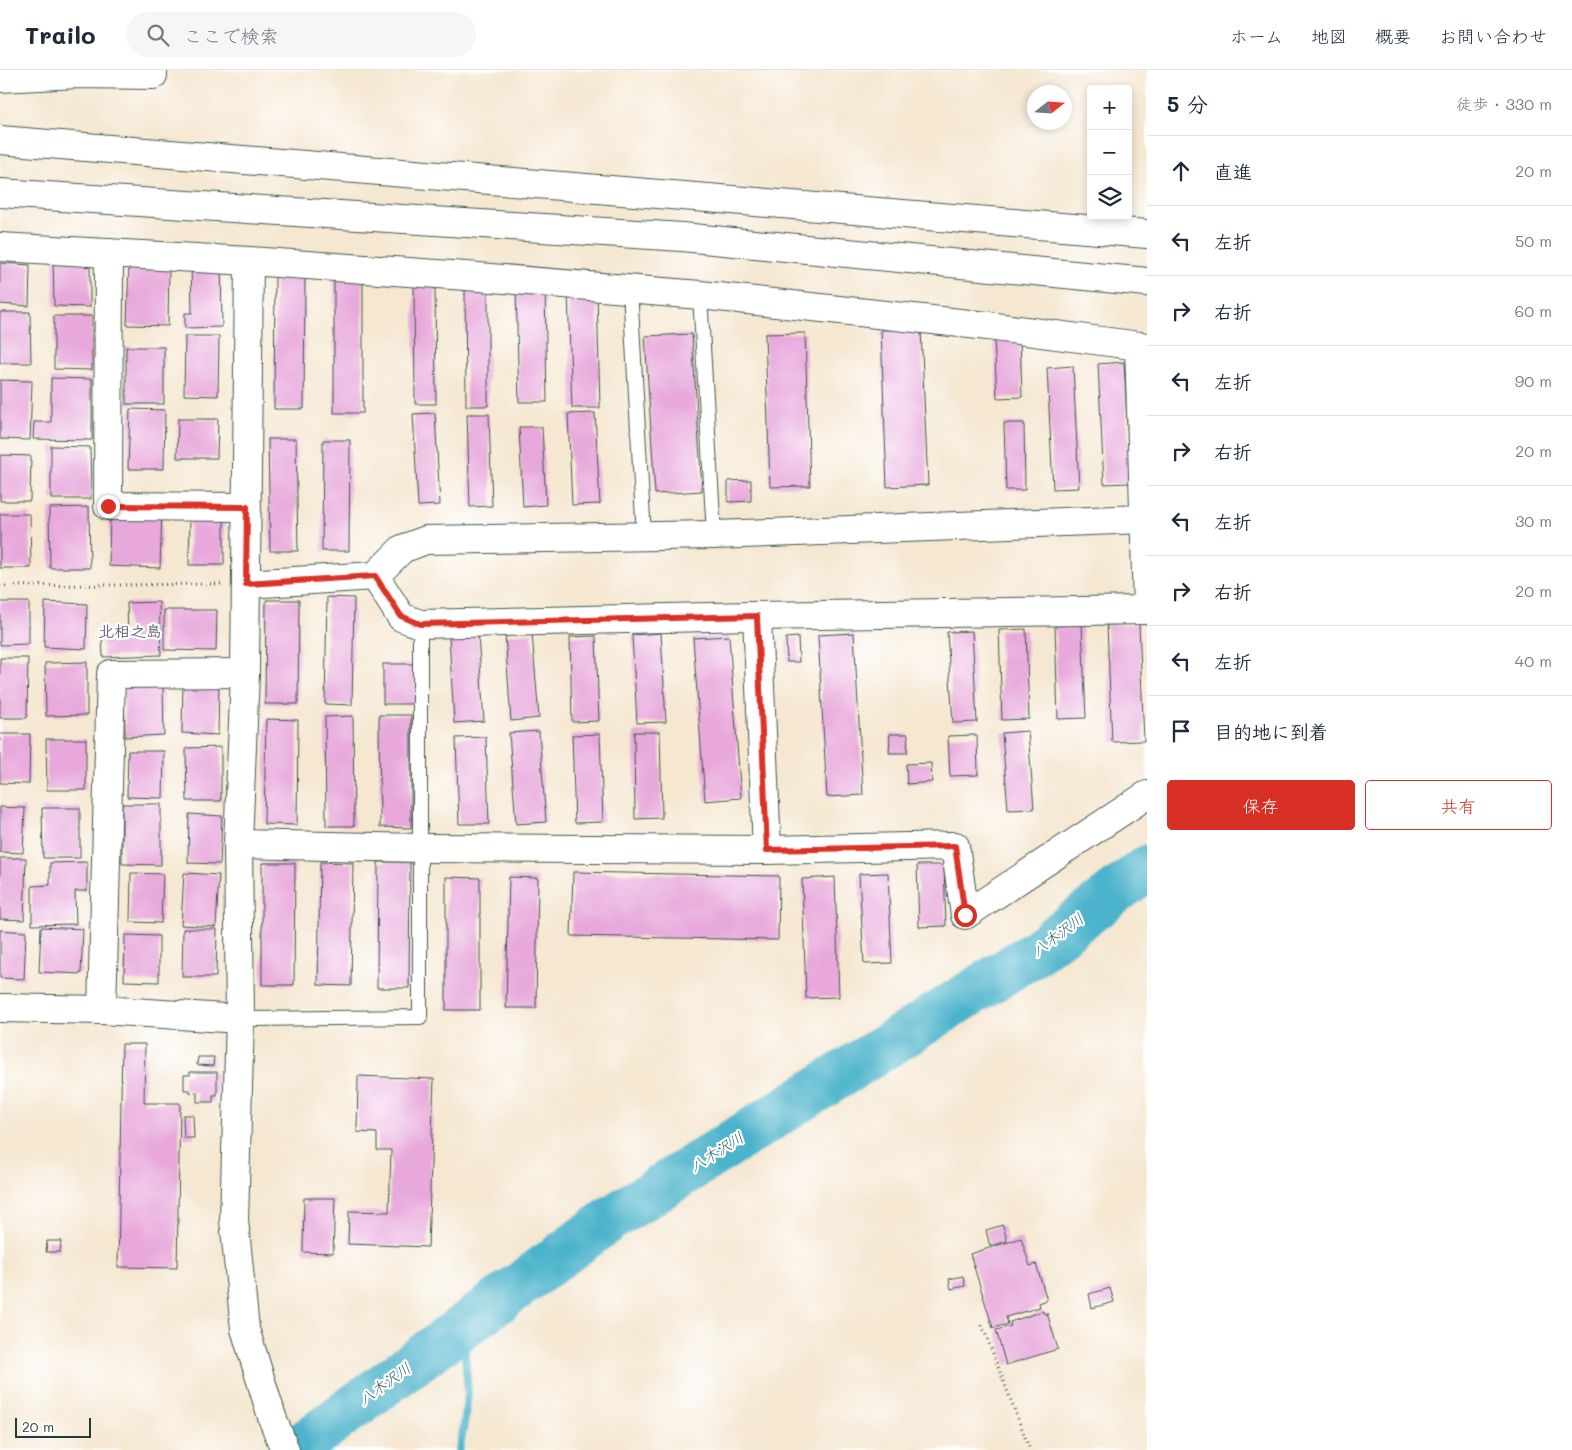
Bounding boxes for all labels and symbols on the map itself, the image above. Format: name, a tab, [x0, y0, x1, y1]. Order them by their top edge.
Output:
north arrow	[1027, 85, 1072, 130]
route end	[97, 495, 120, 518]
district label: 北相之島	[98, 620, 162, 641]
route start	[954, 904, 977, 927]
water label: 八木沢川	[1027, 908, 1087, 960]
water label: 八木沢川	[686, 1127, 747, 1176]
water label: 八木沢川	[354, 1357, 415, 1409]
scale bar	[15, 1415, 91, 1438]

